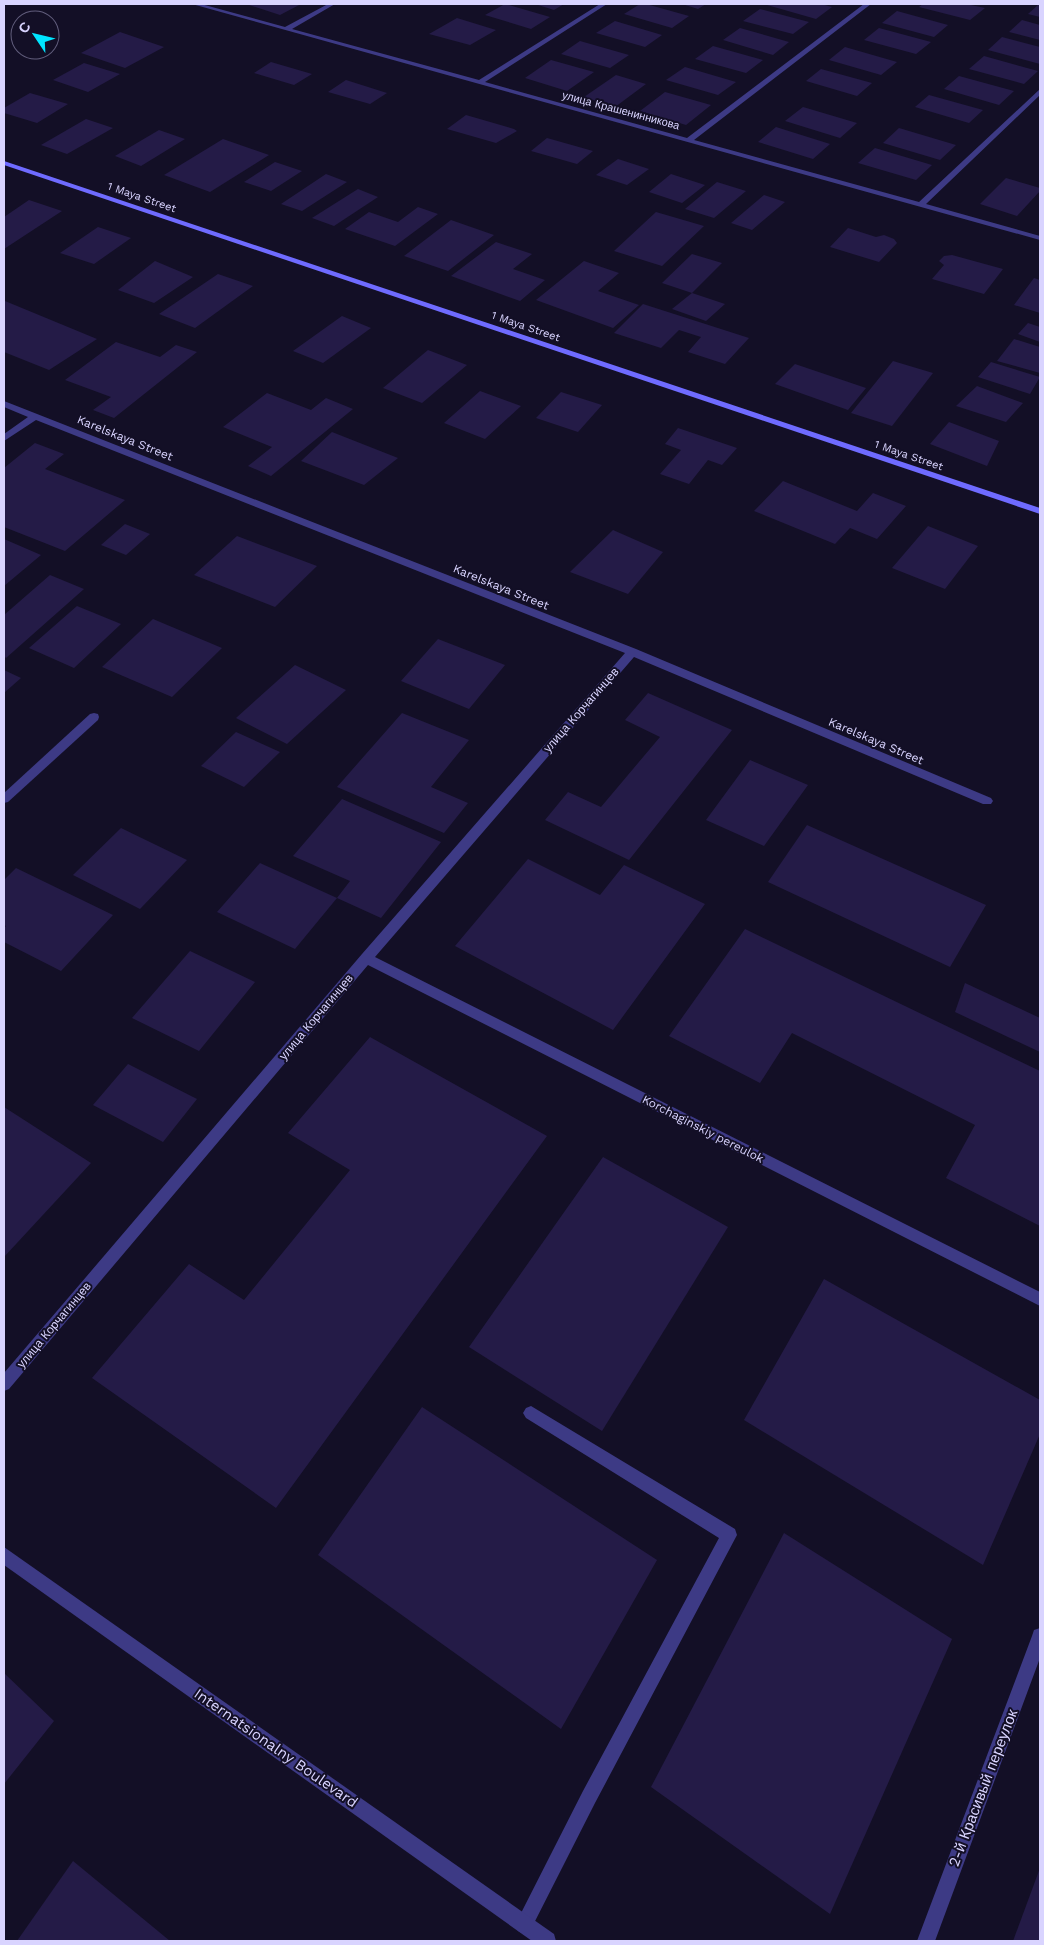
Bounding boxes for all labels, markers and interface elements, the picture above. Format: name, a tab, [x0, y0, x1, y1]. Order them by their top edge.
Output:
north arrow	[10, 10, 60, 60]
text: С	[15, 19, 34, 36]
street label: улица Крашенинникова	[561, 89, 682, 133]
street label: 1 Maya Street	[106, 180, 178, 215]
street label: 1 Maya Street	[490, 309, 562, 344]
street label: Karelskaya Street	[75, 412, 175, 464]
street label: 1 Maya Street	[873, 438, 945, 473]
street label: Karelskaya Street	[451, 561, 551, 613]
street label: улица Корчагинцев	[540, 665, 622, 755]
street label: Karelskaya Street	[826, 715, 926, 767]
street label: улица Корчагинцев	[276, 971, 356, 1063]
street label: Korchaginskiy pereulok	[640, 1092, 766, 1166]
street label: улица Корчагинцев	[14, 1279, 94, 1371]
street label: Internatsionalny Boulevard	[191, 1685, 361, 1811]
street label: 2-й Красивый переулок	[945, 1706, 1022, 1869]

